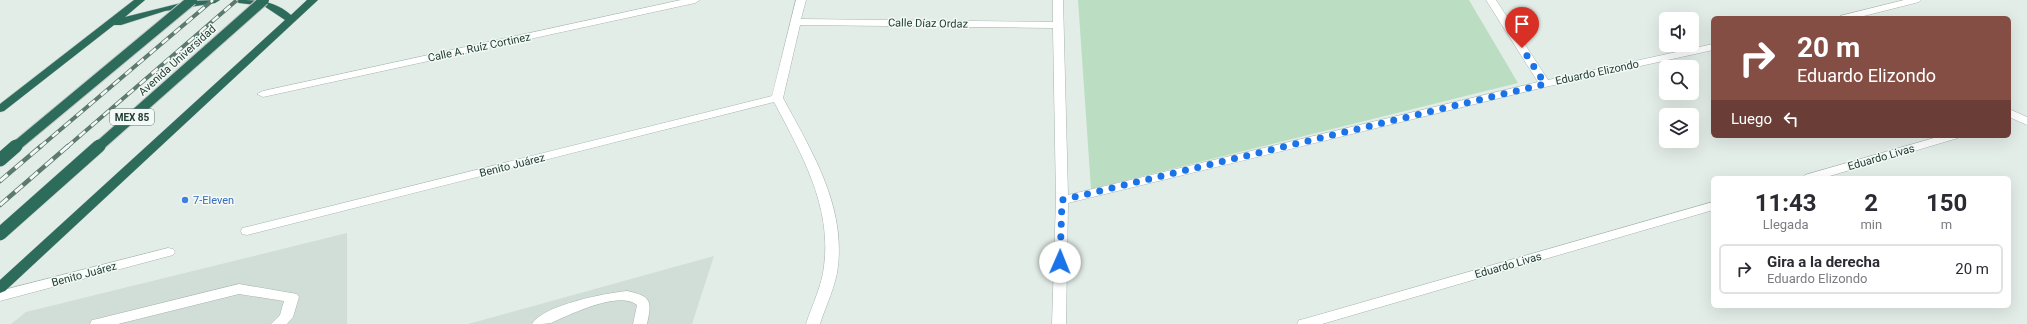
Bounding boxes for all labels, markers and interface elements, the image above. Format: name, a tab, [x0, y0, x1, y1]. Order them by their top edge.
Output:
pin	[1505, 7.0, 1539, 48]
map controls	[1659, 12, 1699, 148]
button: sound	[1659, 12, 1699, 52]
icon: arrive	[1511, 13, 1533, 35]
street label: Calle Díaz Ordaz	[888, 16, 969, 31]
street label: Avenida Universidad	[136, 22, 219, 98]
street label: Calle A. Ruíz Cortinez	[427, 30, 532, 65]
text: 20 m	[1797, 31, 1860, 64]
icon: right	[1731, 32, 1783, 84]
street label: Eduardo Elizondo	[1554, 57, 1640, 88]
button: search	[1659, 60, 1699, 100]
text: Eduardo Elizondo	[1797, 65, 1936, 86]
button: layers	[1659, 108, 1699, 148]
icon: left	[1780, 108, 1802, 130]
road number: MEX 85	[110, 109, 154, 125]
text: Luego	[1731, 110, 1772, 128]
street label: Eduardo Livas	[1846, 142, 1916, 173]
street label: Benito Juárez	[478, 151, 547, 180]
text: 11:43	[1755, 189, 1817, 217]
text: 2	[1864, 189, 1878, 217]
text: 150	[1926, 189, 1967, 217]
place label: 7-Eleven	[193, 194, 234, 207]
marker: 7-Eleven	[180, 195, 190, 205]
text: Llegada	[1763, 217, 1809, 232]
text: min	[1860, 217, 1882, 232]
text: m	[1941, 217, 1952, 232]
position arrow	[1039, 241, 1081, 283]
street label: Eduardo Livas	[1473, 250, 1543, 281]
text: Gira a la derecha	[1767, 253, 1880, 271]
icon: right	[1733, 258, 1755, 280]
street label: Benito Juárez	[50, 259, 119, 289]
text: 20 m	[1955, 260, 1989, 278]
text: Eduardo Elizondo	[1767, 271, 1868, 286]

